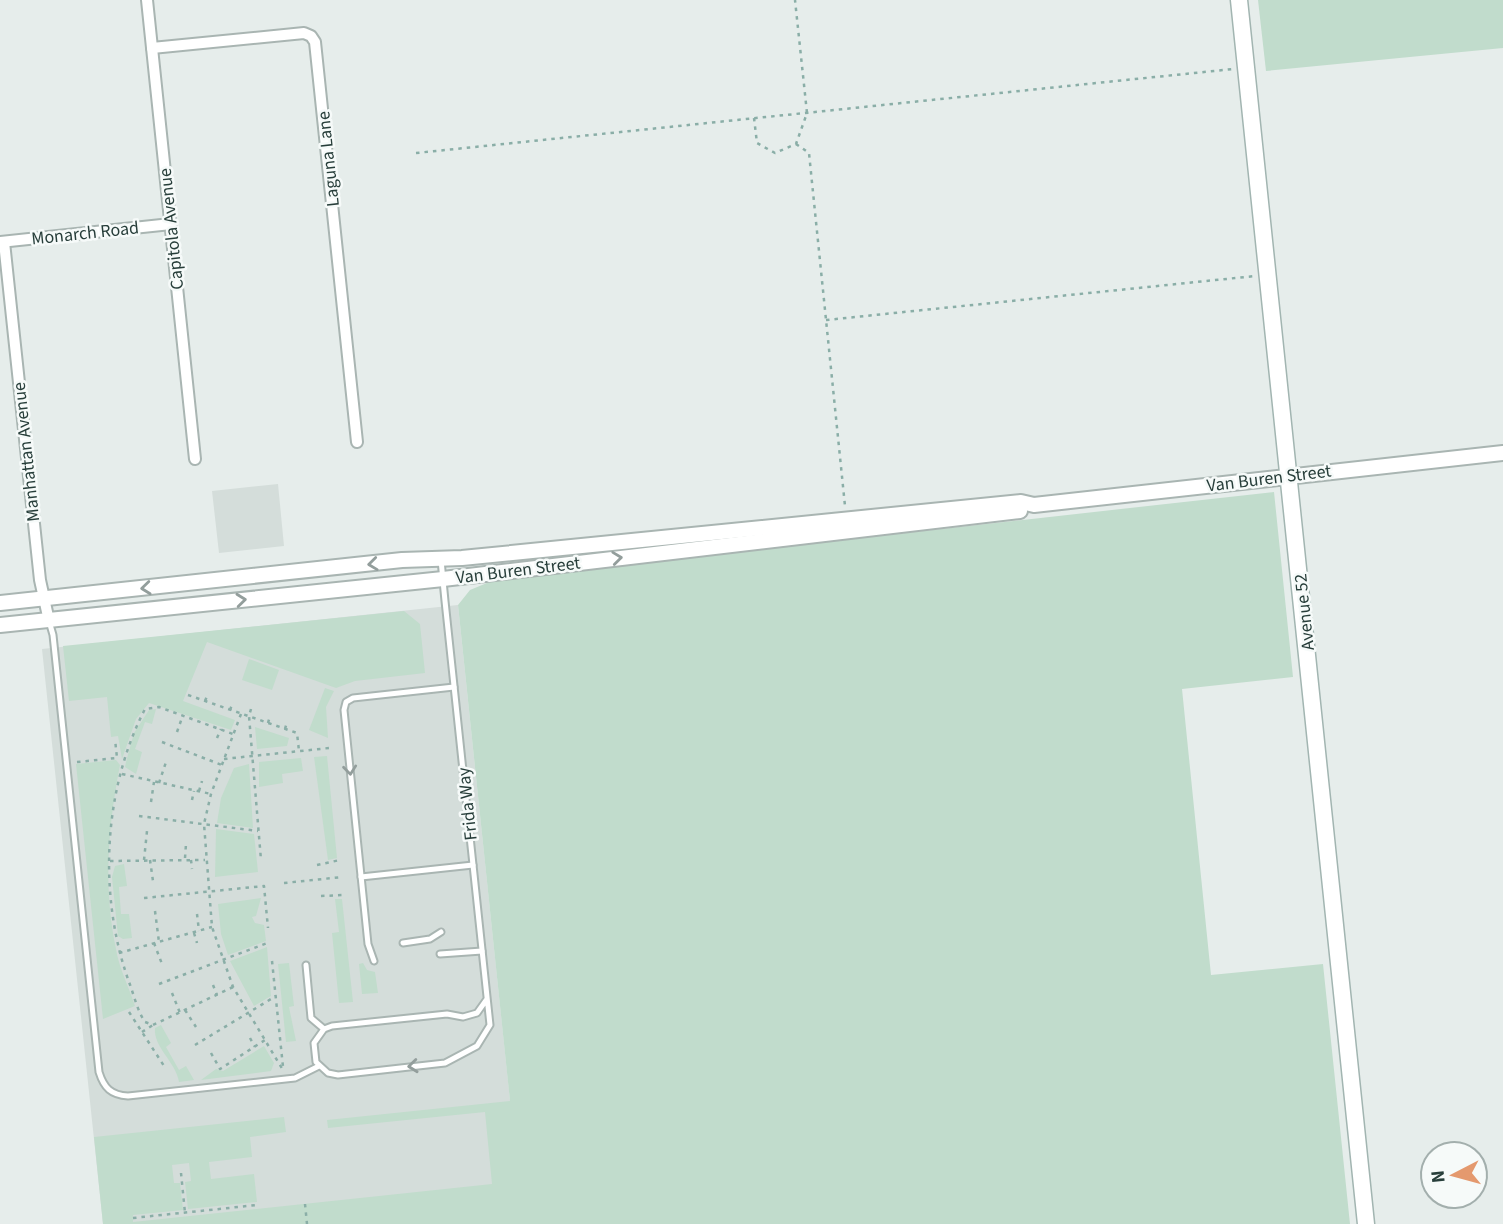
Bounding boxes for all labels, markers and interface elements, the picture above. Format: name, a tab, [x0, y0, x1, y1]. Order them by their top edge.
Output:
street label: Laguna Lane	[311, 110, 346, 208]
street label: Capitola Avenue	[153, 167, 190, 291]
street label: Monarch Road	[30, 215, 140, 252]
street label: Manhattan Avenue	[7, 381, 46, 523]
street label: Van Buren Street	[1205, 458, 1333, 499]
street label: Van Buren Street	[454, 550, 582, 591]
one-way arrow	[611, 551, 623, 566]
one-way arrow	[367, 556, 378, 571]
street label: Avenue 52	[1288, 572, 1321, 652]
one-way arrow	[140, 580, 151, 595]
one-way arrow	[236, 593, 247, 608]
one-way arrow	[342, 765, 357, 776]
street label: Frida Way	[451, 766, 484, 842]
one-way arrow	[407, 1059, 419, 1074]
north arrow	[1419, 1140, 1489, 1210]
text: N	[1424, 1169, 1453, 1184]

